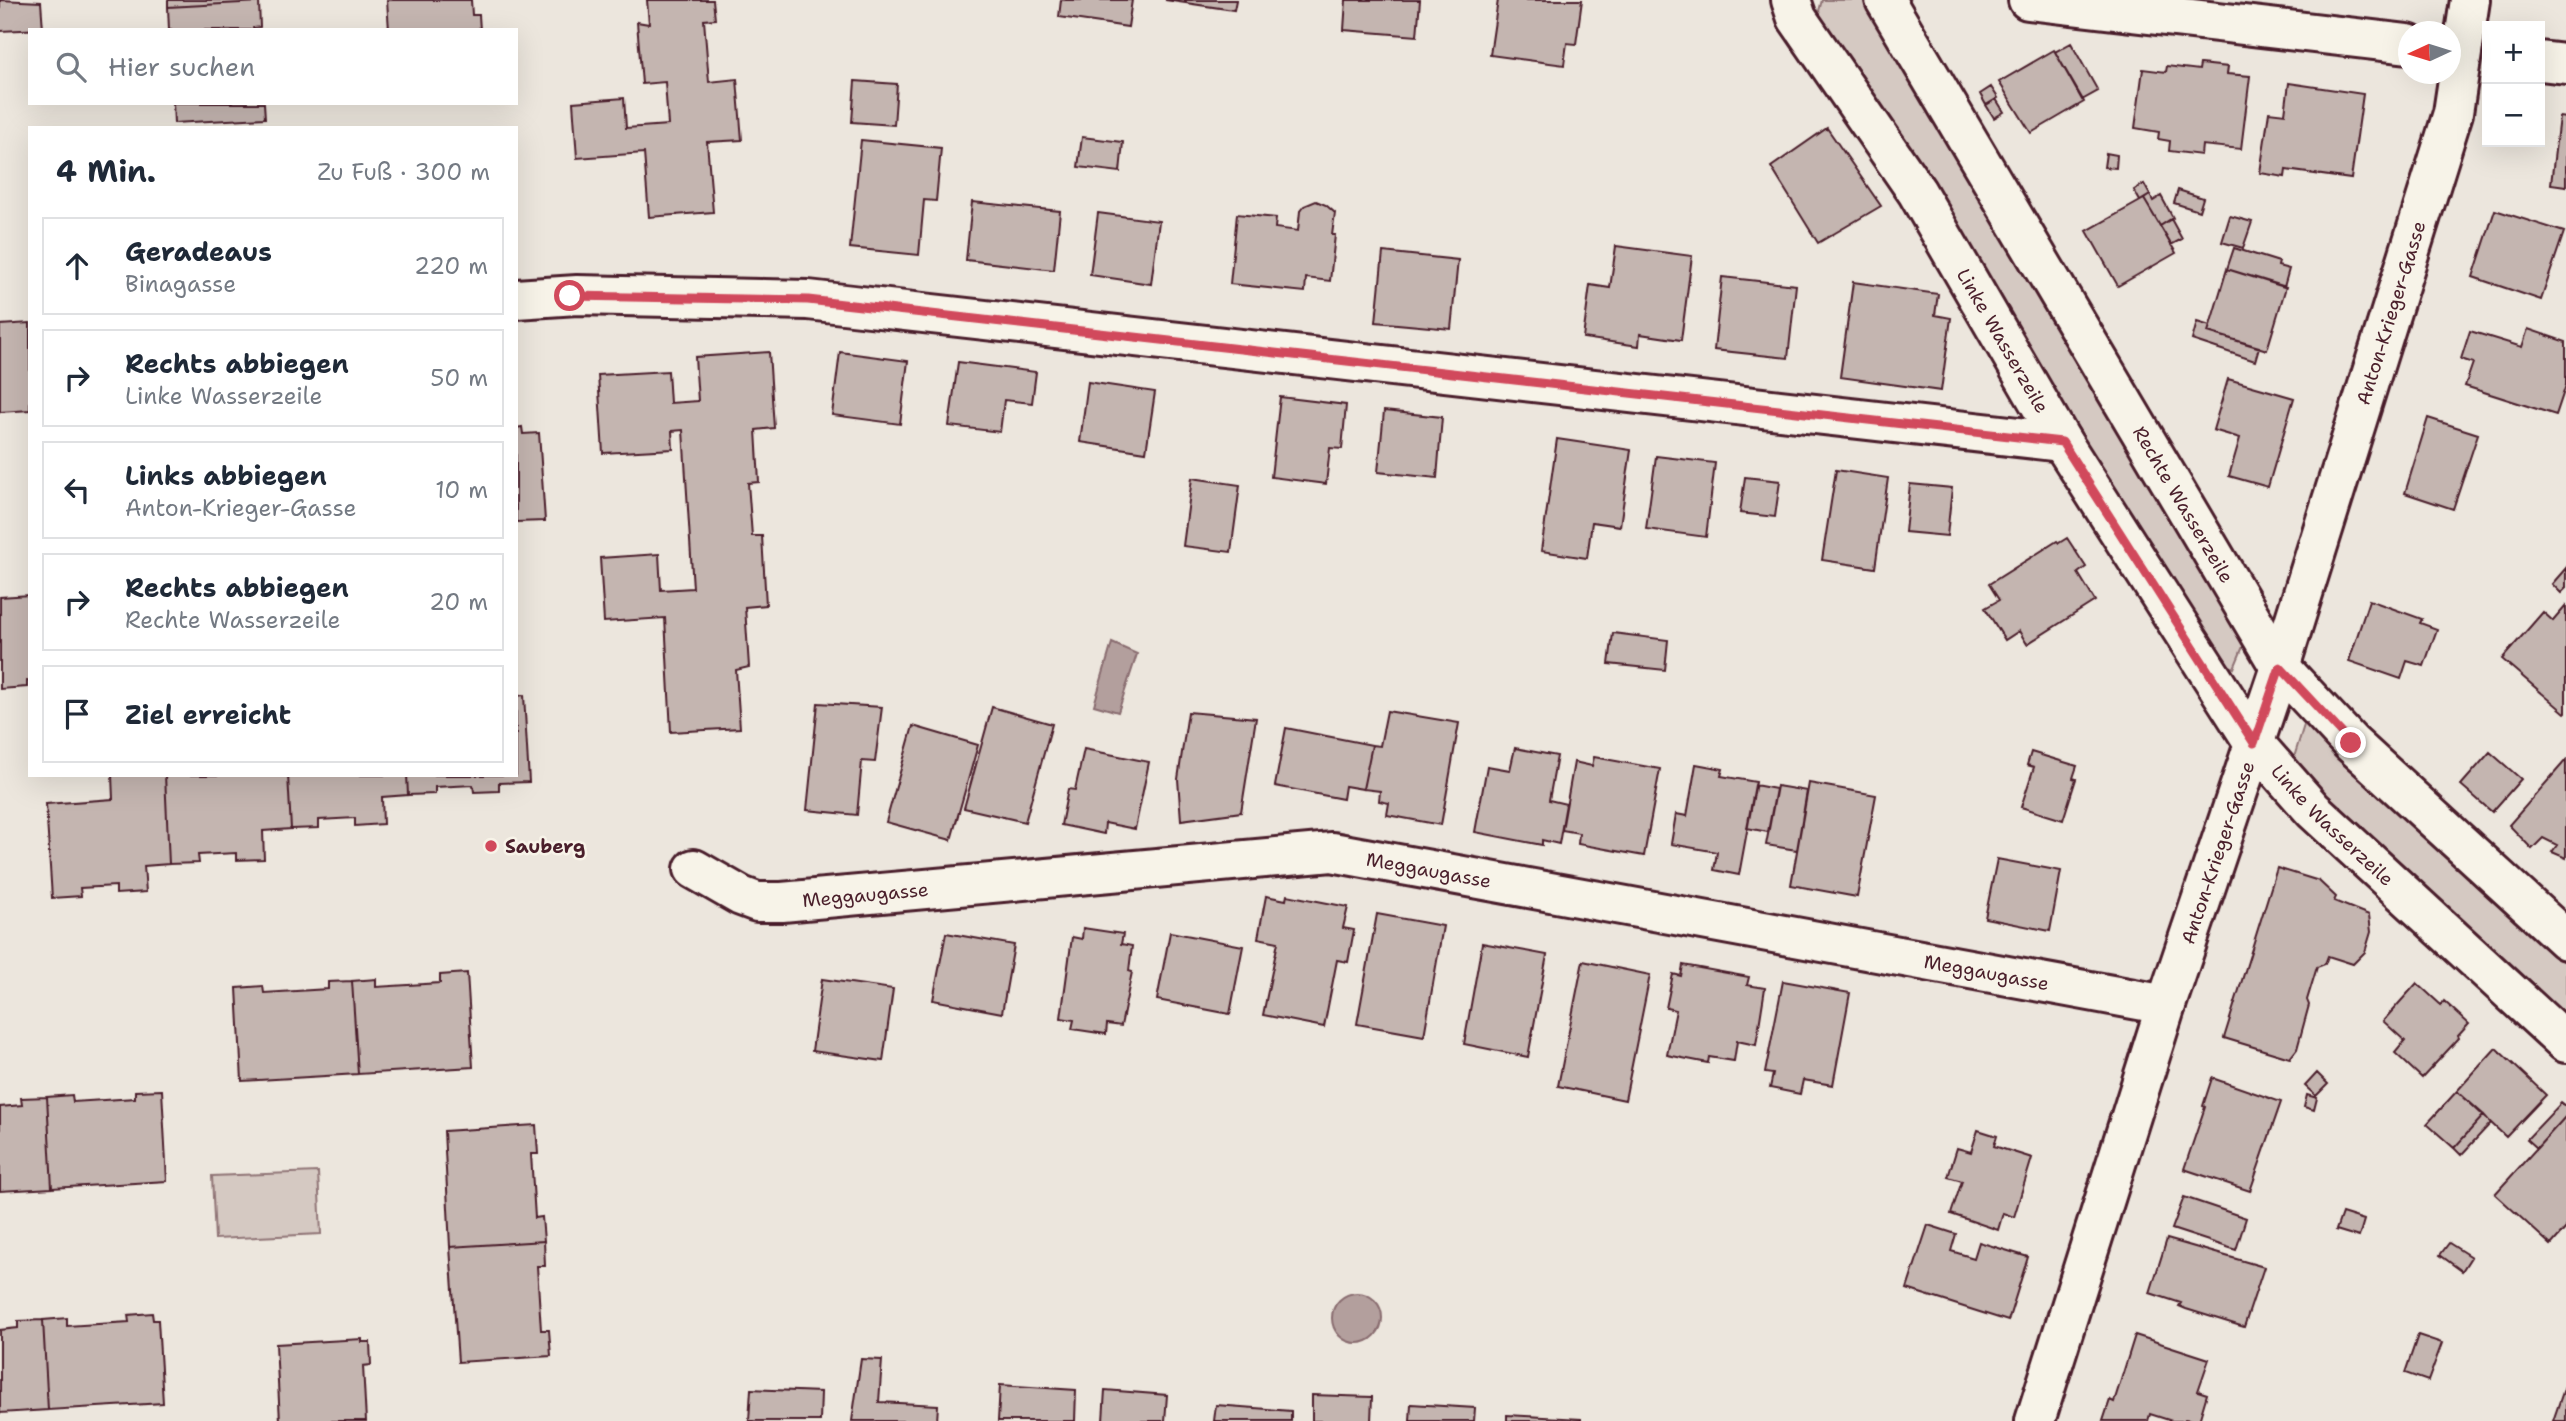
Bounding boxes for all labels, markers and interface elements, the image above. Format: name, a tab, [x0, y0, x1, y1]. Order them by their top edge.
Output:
north arrow	[2398, 21, 2461, 84]
map controls	[2482, 21, 2545, 147]
button: +	[2482, 21, 2545, 84]
search box	[28, 28, 518, 105]
icon: search	[52, 48, 90, 86]
text: Hier suchen	[108, 49, 255, 84]
button: −	[2482, 84, 2545, 147]
text: 4 Min.	[56, 151, 156, 192]
text: Zu Fuß · 300 m	[317, 157, 490, 187]
street label: Anton-Krieger-Gasse	[2351, 218, 2432, 408]
text: Geradeaus	[125, 234, 272, 269]
icon: ahead	[58, 247, 96, 285]
text: 220 m	[414, 251, 488, 281]
street label: Linke Wasserzeile	[1951, 264, 2054, 418]
text: Binagasse	[125, 269, 236, 299]
route start	[554, 280, 585, 311]
text: Rechts abbiegen	[125, 346, 349, 381]
icon: right	[58, 359, 96, 397]
text: 50 m	[430, 363, 488, 393]
text: Linke Wasserzeile	[125, 381, 322, 411]
street label: Rechte Wasserzeile	[2127, 421, 2239, 587]
text: Links abbiegen	[125, 458, 327, 493]
icon: left	[58, 471, 96, 509]
text: 10 m	[435, 475, 488, 505]
text: Anton-Krieger-Gasse	[125, 493, 357, 523]
text: Rechts abbiegen	[125, 570, 349, 605]
icon: right	[58, 583, 96, 621]
text: 20 m	[429, 587, 488, 617]
text: Rechte Wasserzeile	[125, 605, 340, 635]
icon: arrive	[58, 695, 96, 733]
text: Ziel erreicht	[125, 697, 291, 732]
route end	[2335, 727, 2366, 758]
street label: Anton-Krieger-Gasse	[2175, 758, 2260, 947]
street label: Linke Wasserzeile	[2265, 759, 2399, 891]
place label: Sauberg	[505, 834, 585, 859]
marker: Sauberg	[483, 838, 499, 854]
street label: Meggaugasse	[1364, 847, 1493, 894]
street label: Meggaugasse	[801, 877, 930, 913]
street label: Meggaugasse	[1922, 949, 2051, 996]

